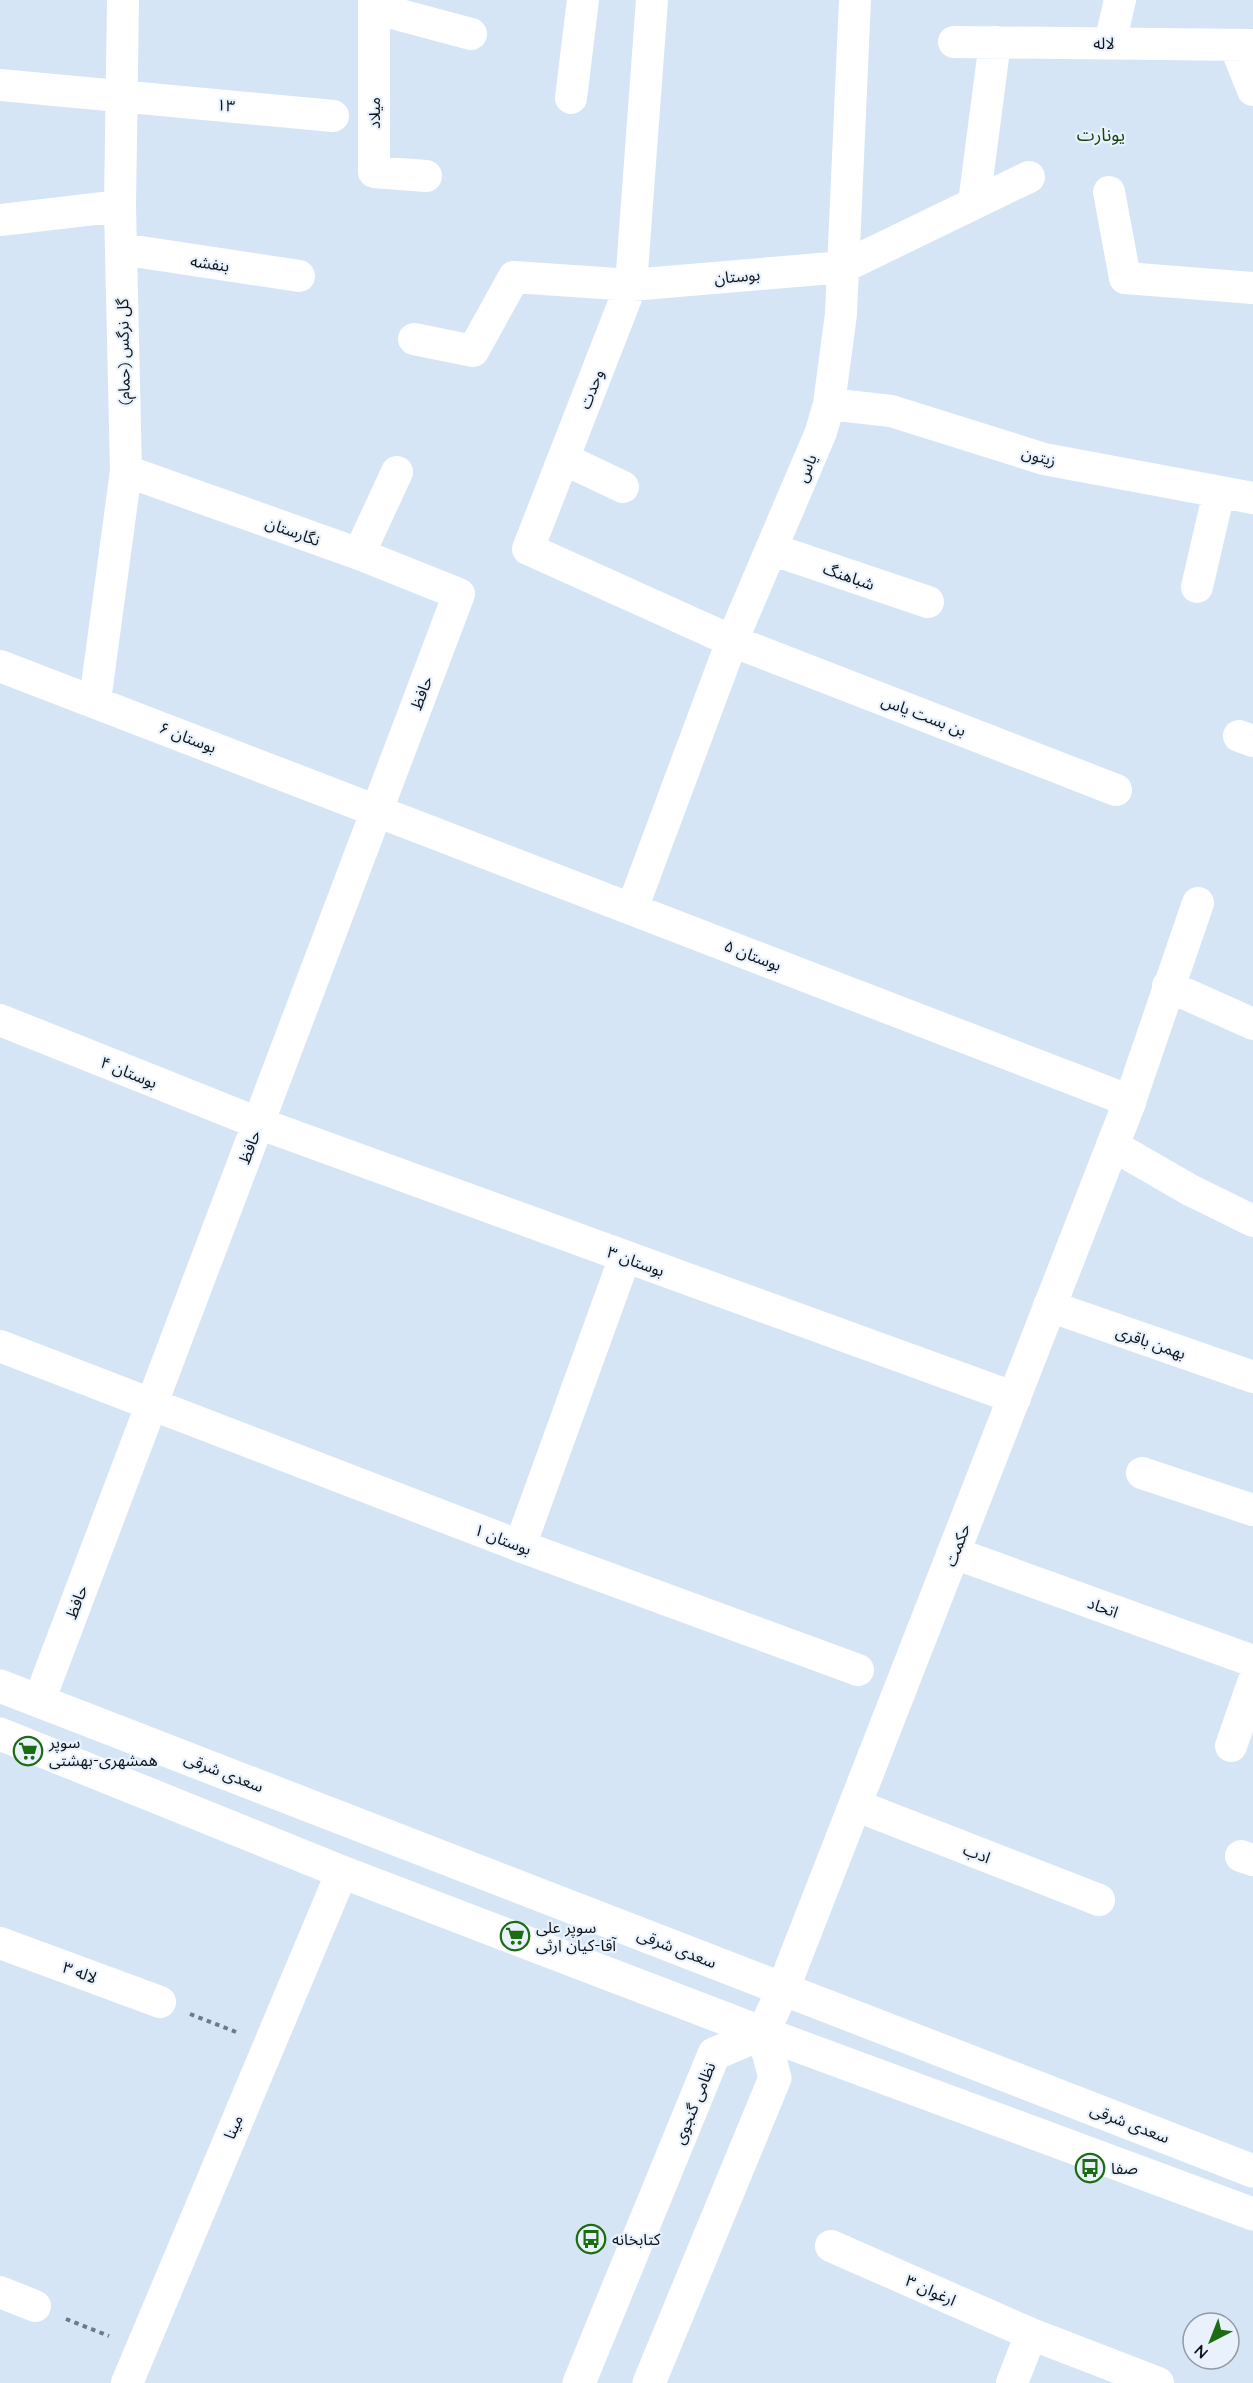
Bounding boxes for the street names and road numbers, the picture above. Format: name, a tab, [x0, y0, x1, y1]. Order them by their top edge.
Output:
street label: لاله	[1093, 33, 1115, 53]
street label: ۱۳	[216, 94, 236, 116]
street label: میلاد	[364, 97, 384, 129]
street label: بنفشه	[189, 250, 231, 276]
street label: بوستان	[713, 264, 761, 288]
street label: گل نرگس (حمام)	[112, 298, 137, 406]
street label: وحدت	[574, 366, 608, 412]
street label: زیتون	[1020, 442, 1058, 470]
street label: یاس	[791, 451, 821, 485]
street label: نگارستان	[263, 512, 323, 550]
street label: شباهنگ	[821, 558, 877, 594]
street label: حافظ	[405, 673, 437, 713]
street label: بن بست یاس	[879, 690, 969, 740]
street label: بوستان ۶	[157, 717, 219, 757]
street label: بوستان ۵	[722, 935, 784, 975]
street label: بوستان ۴	[98, 1052, 160, 1092]
street label: حافظ	[233, 1127, 265, 1167]
street label: بوستان ۳	[605, 1241, 667, 1281]
street label: بهمن باقری	[1114, 1321, 1188, 1363]
street label: بوستان ۱	[472, 1519, 534, 1559]
street label: حکمت	[940, 1521, 974, 1569]
street label: حافظ	[60, 1582, 92, 1622]
street label: اتحاد	[1085, 1592, 1121, 1622]
street label: سعدی شرقی	[182, 1748, 266, 1796]
street label: ادب	[961, 1839, 993, 1867]
street label: سعدی شرقی	[635, 1924, 719, 1972]
street label: لاله ۳	[60, 1957, 100, 1987]
street label: نظامی گنجوی	[668, 2059, 720, 2147]
street label: سعدی شرقی	[1088, 2099, 1172, 2147]
street label: مینا	[219, 2112, 247, 2142]
street label: ارغوان ۳	[903, 2270, 959, 2310]

